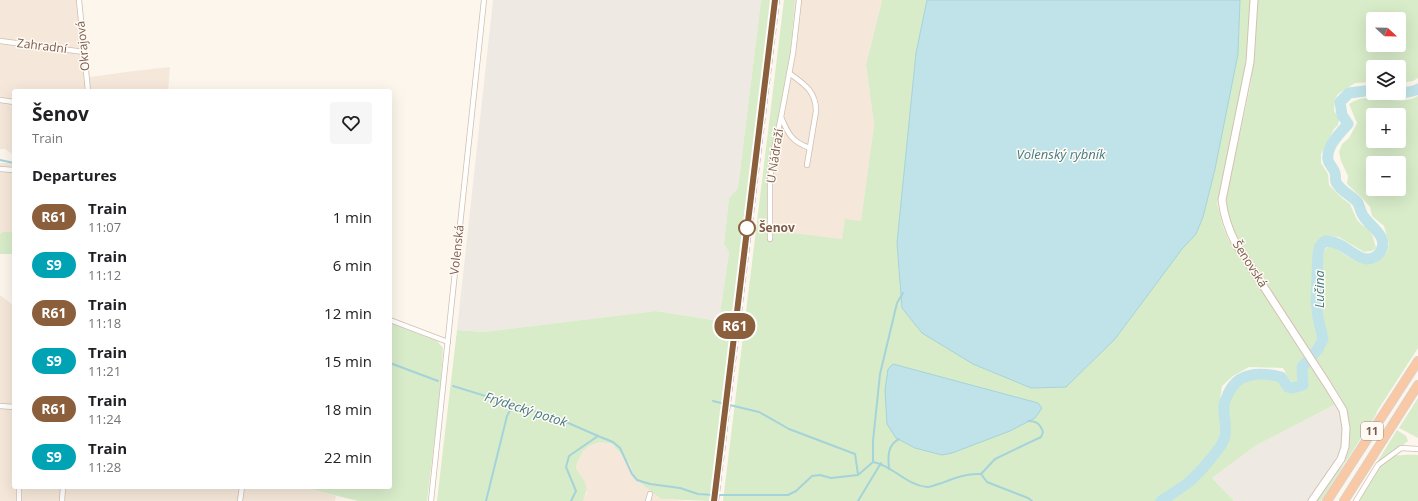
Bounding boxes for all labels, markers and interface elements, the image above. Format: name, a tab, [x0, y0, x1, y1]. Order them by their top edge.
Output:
north arrow	[1366, 12, 1406, 52]
map controls	[1366, 12, 1406, 196]
street label: Okrajová	[71, 20, 94, 72]
street label: Zahradní	[16, 34, 69, 57]
button: layers	[1366, 60, 1406, 100]
text: Šenov	[32, 101, 89, 127]
button: heart	[330, 102, 372, 144]
button: +	[1366, 108, 1406, 148]
street label: U Nádraží	[762, 126, 787, 184]
text: Train	[32, 129, 63, 147]
water label: Volenský rybník	[1017, 145, 1106, 163]
button: −	[1366, 156, 1406, 196]
text: Departures	[32, 165, 117, 185]
text: Train	[88, 198, 127, 218]
text: R61	[41, 207, 67, 226]
text: 1 min	[333, 207, 372, 227]
text: 11:07	[88, 218, 121, 236]
marker: Šenov	[738, 219, 756, 237]
place label: Šenov	[759, 219, 795, 236]
street label: Volenská	[445, 224, 468, 276]
street label: Šenovská	[1229, 237, 1272, 290]
text: Train	[88, 246, 127, 266]
text: S9	[46, 255, 62, 274]
text: 6 min	[333, 255, 372, 275]
text: 11:12	[88, 266, 121, 284]
water label: Lučina	[1310, 269, 1328, 308]
text: Train	[88, 294, 127, 314]
text: R61	[41, 303, 67, 322]
text: 12 min	[324, 303, 372, 323]
line badge: R61	[712, 313, 758, 339]
text: 11:18	[88, 314, 121, 332]
text: R61	[722, 316, 748, 335]
text: Train	[88, 342, 127, 362]
text: S9	[46, 351, 62, 370]
text: 15 min	[324, 351, 372, 371]
text: 11:21	[88, 362, 121, 380]
water label: Frýdecký potok	[482, 387, 570, 431]
text: Train	[88, 390, 127, 410]
text: R61	[41, 399, 67, 418]
text: 18 min	[324, 399, 372, 419]
text: 11:24	[88, 410, 121, 428]
road number: 11	[1361, 422, 1383, 440]
text: Train	[88, 438, 127, 458]
text: S9	[46, 447, 62, 466]
text: 22 min	[324, 447, 372, 467]
text: 11:28	[88, 458, 121, 476]

